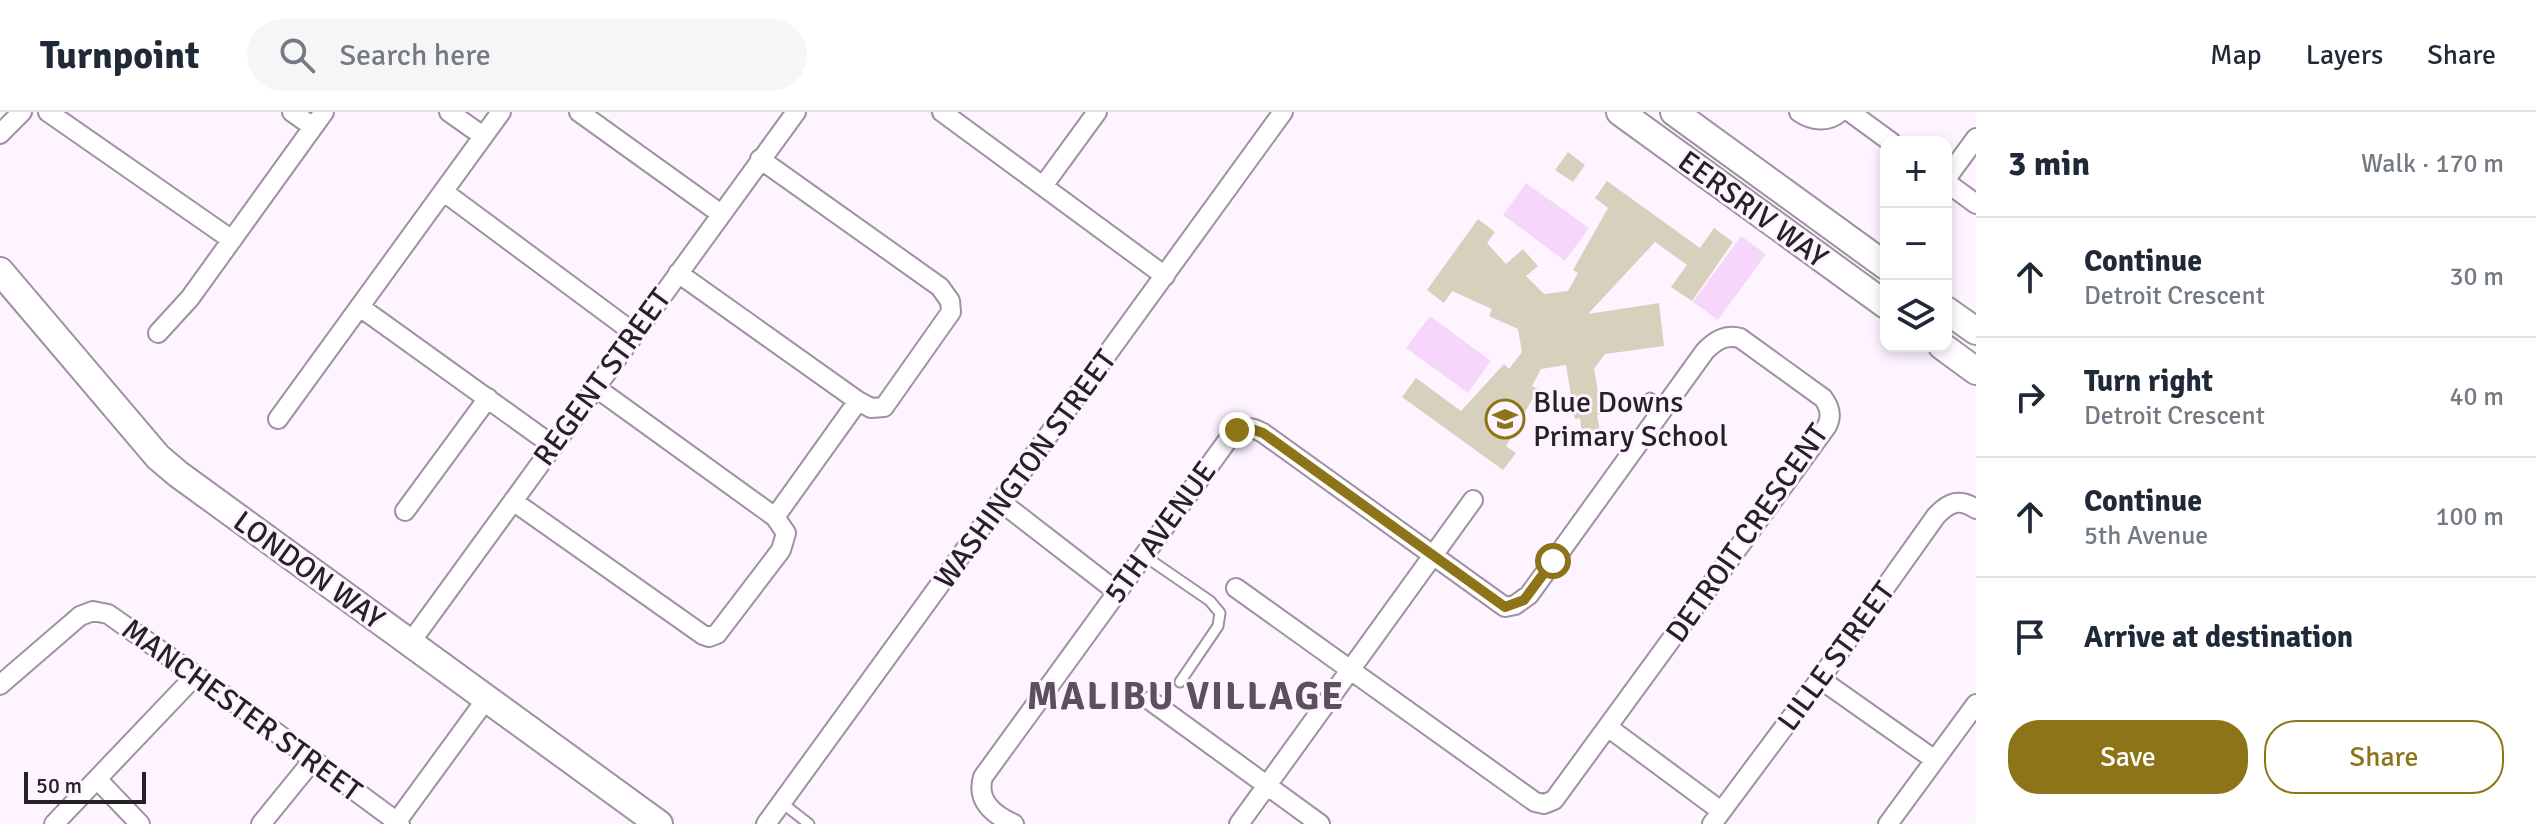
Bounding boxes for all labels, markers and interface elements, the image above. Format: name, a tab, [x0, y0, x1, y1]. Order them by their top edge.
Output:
search box	[247, 19, 807, 91]
text: Turnpoint	[40, 32, 199, 79]
icon: search	[275, 33, 319, 77]
text: Search here	[339, 37, 491, 74]
text: Map	[2210, 38, 2262, 72]
text: Layers	[2306, 38, 2383, 72]
text: Share	[2427, 38, 2496, 72]
map controls	[1880, 136, 1952, 352]
button: +	[1880, 136, 1952, 208]
street label: EERSRIV WAY	[1671, 143, 1835, 276]
text: 3 min	[2008, 143, 2090, 185]
text: Walk · 170 m	[2361, 148, 2504, 180]
button: −	[1880, 208, 1952, 280]
text: Continue	[2084, 243, 2202, 280]
icon: ahead	[2008, 255, 2052, 299]
text: 30 m	[2449, 261, 2504, 293]
button: layers	[1880, 280, 1952, 352]
text: Detroit Crescent	[2084, 280, 2265, 312]
street label: REGENT STREET	[526, 281, 679, 473]
street label: WASHINGTON STREET	[926, 342, 1125, 596]
text: Turn right	[2084, 363, 2213, 400]
icon: right	[2008, 375, 2052, 419]
text: 40 m	[2449, 381, 2504, 413]
place label: Blue Downs Primary School	[1533, 384, 1728, 455]
school or university icon: Blue Downs Primary School	[1484, 398, 1526, 440]
text: Detroit Crescent	[2084, 400, 2265, 432]
route end	[1219, 412, 1255, 448]
street label: DETROIT CRESCENT	[1658, 417, 1837, 650]
street label: 5TH AVENUE	[1097, 454, 1224, 610]
text: Continue	[2084, 483, 2202, 520]
icon: ahead	[2008, 495, 2052, 539]
text: 100 m	[2435, 501, 2504, 533]
street label: LONDON WAY	[226, 503, 391, 638]
text: 5th Avenue	[2084, 520, 2208, 552]
route start	[1535, 543, 1571, 579]
street label: LILLE STREET	[1770, 574, 1903, 738]
street label: MANCHESTER STREET	[114, 611, 369, 810]
icon: arrive	[2008, 615, 2052, 659]
text: Arrive at destination	[2084, 619, 2353, 656]
district label: MALIBU VILLAGE	[1027, 673, 1345, 720]
button: Save	[2008, 720, 2248, 794]
button: Share	[2264, 720, 2504, 794]
scale bar	[24, 768, 146, 804]
text: 50 m	[36, 772, 82, 799]

